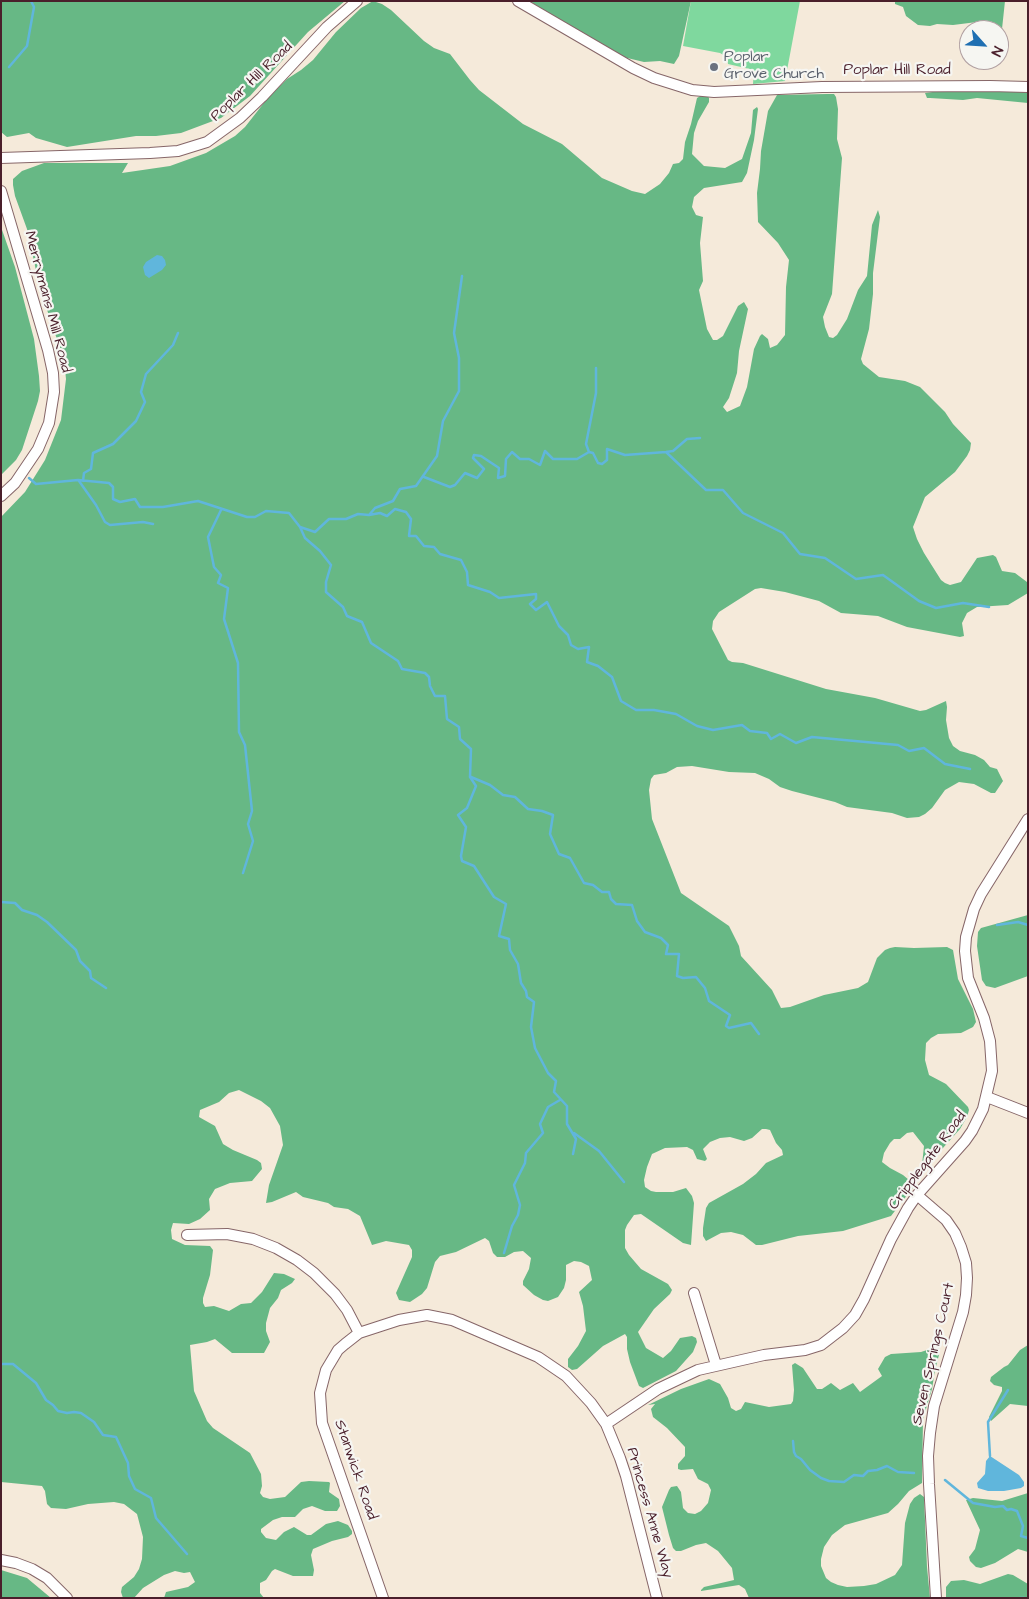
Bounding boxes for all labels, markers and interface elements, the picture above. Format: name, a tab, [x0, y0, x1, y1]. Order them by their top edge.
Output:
north arrow	[959, 20, 1009, 70]
street label: Poplar Hill Road	[207, 38, 297, 126]
text: N	[986, 43, 1007, 59]
place label: Poplar Grove Church	[724, 49, 824, 84]
marker: Poplar Grove Church	[708, 61, 720, 73]
street label: Poplar Hill Road	[843, 62, 951, 80]
street label: Merrymans Mill Road	[19, 229, 75, 375]
street label: Cripplegate Road	[885, 1108, 971, 1214]
street label: Seven Springs Court	[909, 1281, 959, 1427]
street label: Stanwick Road	[329, 1418, 381, 1522]
street label: Princess Anne Way	[622, 1446, 676, 1580]

